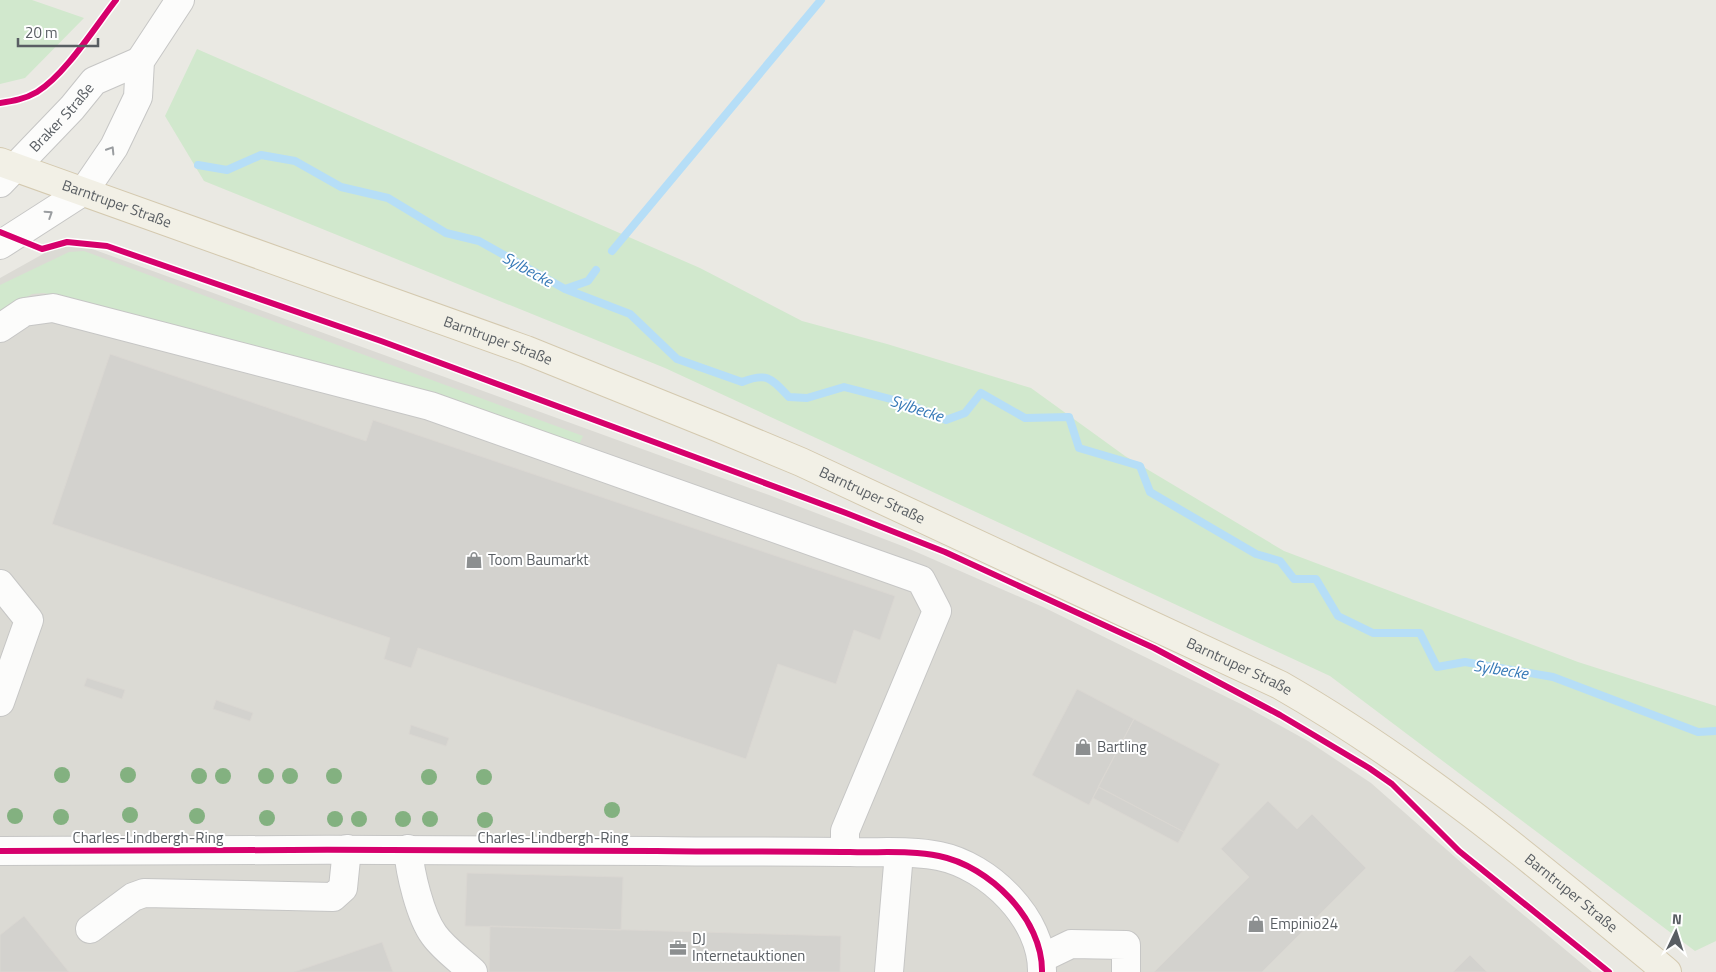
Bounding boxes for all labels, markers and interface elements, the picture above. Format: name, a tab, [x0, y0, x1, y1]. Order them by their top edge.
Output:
scale bar	[18, 15, 98, 47]
text: 20 m	[25, 21, 58, 44]
street label: Braker Straße	[23, 77, 99, 157]
one-way arrow	[105, 147, 115, 156]
street label: Barntruper Straße	[59, 173, 175, 233]
one-way arrow	[44, 211, 53, 221]
water label: Sylbecke	[498, 245, 559, 294]
street label: Barntruper Straße	[440, 309, 556, 371]
water label: Sylbecke	[887, 388, 948, 428]
street label: Barntruper Straße	[816, 460, 929, 529]
place label: Toom Baumarkt	[488, 548, 589, 571]
shop icon: Toom Baumarkt	[464, 550, 484, 570]
street label: Barntruper Straße	[1183, 631, 1297, 701]
water label: Sylbecke	[1472, 653, 1531, 685]
place label: Bartling	[1097, 735, 1147, 758]
shop icon: Bartling	[1073, 737, 1093, 757]
street label: Charles-Lindbergh-Ring	[73, 826, 224, 849]
street label: Charles-Lindbergh-Ring	[478, 826, 629, 849]
street label: Barntruper Straße	[1520, 847, 1623, 938]
north arrow	[1651, 907, 1701, 957]
text: N	[1671, 908, 1683, 929]
place label: Empinio24	[1270, 912, 1338, 935]
shop icon: Empinio24	[1246, 914, 1266, 934]
place label: DJ Internetauktionen	[692, 927, 805, 967]
office icon: DJ Internetauktionen	[668, 938, 688, 958]

